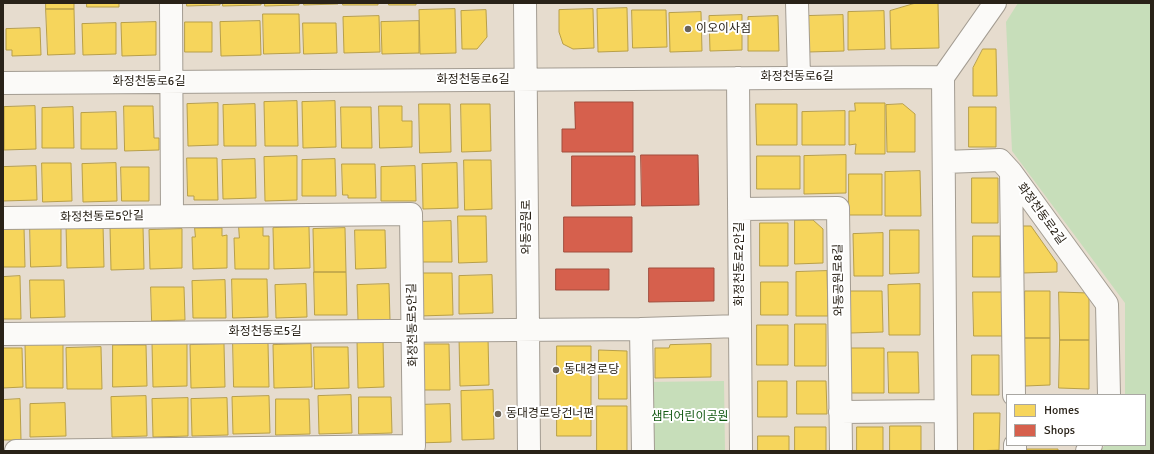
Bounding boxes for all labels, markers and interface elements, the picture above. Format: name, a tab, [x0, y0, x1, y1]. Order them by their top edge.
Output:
place label: 이오이사점	[696, 22, 751, 36]
marker: 이오이사점	[683, 24, 693, 34]
street label: 화정천동로6길	[761, 70, 833, 84]
street label: 화정천동로6길	[437, 73, 509, 87]
street label: 화정천동로6길	[113, 75, 185, 89]
street label: 화정천동로2길	[1014, 180, 1068, 248]
street label: 와동공원로	[520, 199, 534, 255]
street label: 화정천동로5안길	[60, 209, 144, 225]
street label: 화정천동로2안길	[733, 222, 747, 306]
street label: 와동공원로8길	[831, 244, 847, 316]
street label: 화정천동로5안길	[405, 283, 421, 367]
street label: 화정천동로5길	[229, 325, 301, 339]
place label: 동대경로당	[564, 363, 619, 377]
marker: 동대경로당	[551, 365, 561, 375]
legend	[1006, 394, 1146, 446]
text: Homes	[1044, 403, 1079, 418]
place label: 동대경로당건너편	[506, 407, 594, 421]
marker: 동대경로당건너편	[493, 409, 503, 419]
park label: 샘터어린이공원	[651, 410, 729, 424]
text: Shops	[1044, 423, 1075, 438]

